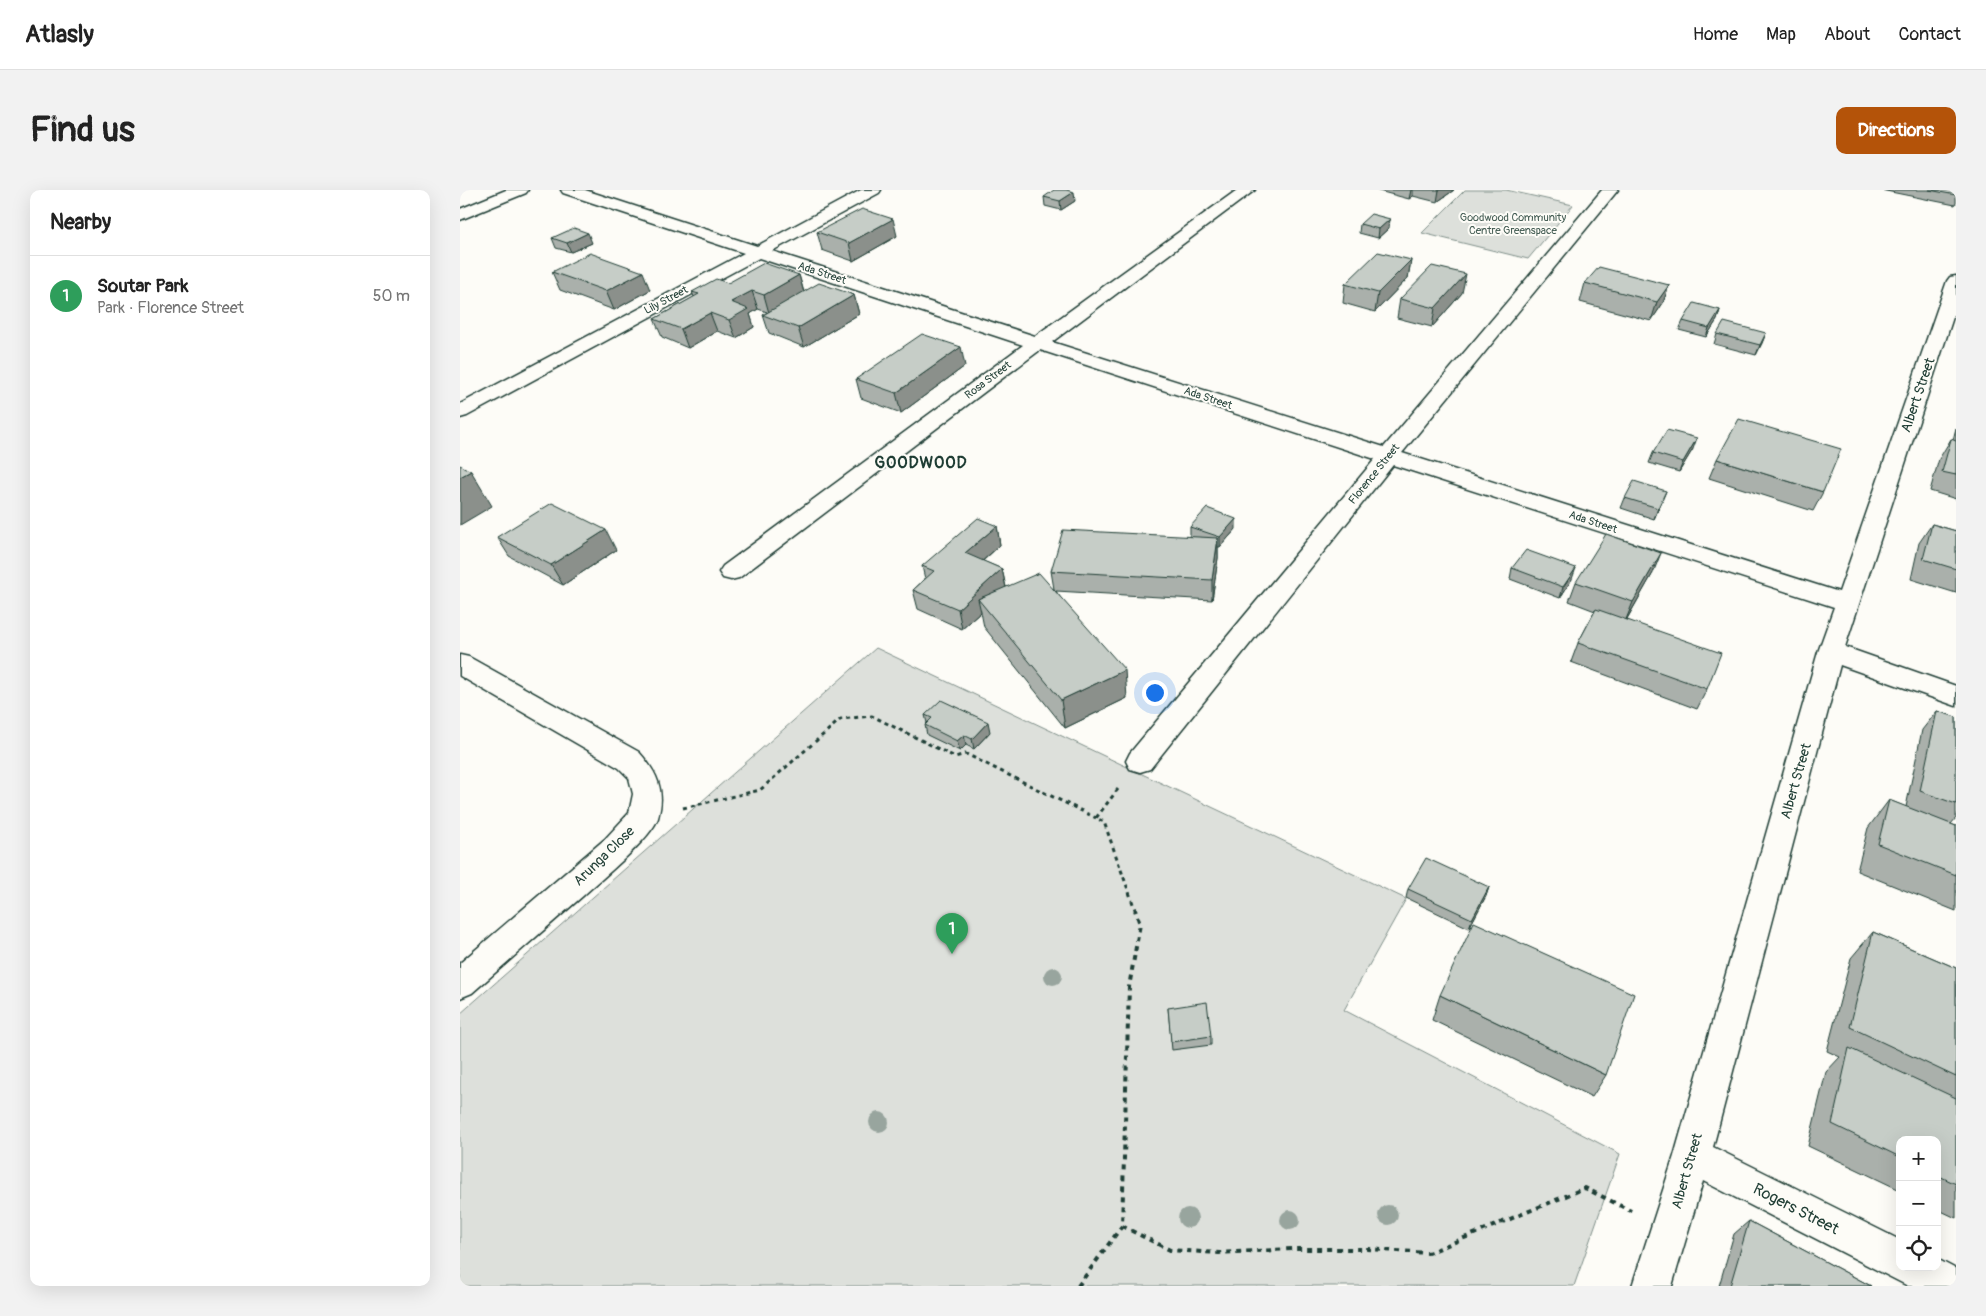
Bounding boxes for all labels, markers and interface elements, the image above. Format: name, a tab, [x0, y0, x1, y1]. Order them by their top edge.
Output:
text: Atlasly	[25, 20, 94, 49]
text: Home	[1693, 23, 1738, 46]
text: Map	[1766, 23, 1796, 46]
text: About	[1824, 23, 1870, 46]
text: Contact	[1898, 23, 1961, 46]
button: Directions	[1836, 107, 1956, 154]
text: Find us	[30, 108, 135, 152]
text: Nearby	[50, 209, 111, 236]
park label: Goodwood Community Centre Greenspace	[1460, 211, 1566, 237]
street label: Ada Street	[796, 259, 848, 287]
text: Soutar Park	[97, 274, 189, 298]
street label: Lily Street	[642, 283, 691, 317]
text: 1	[63, 286, 69, 306]
text: 50 m	[373, 286, 410, 306]
text: Park · Florence Street	[97, 298, 244, 318]
street label: Albert Street	[1897, 355, 1939, 435]
street label: Rosa Street	[962, 358, 1014, 402]
street label: Ada Street	[1182, 384, 1234, 412]
street label: Florence Street	[1346, 441, 1403, 507]
district label: GOODWOOD	[875, 453, 967, 473]
street label: Ada Street	[1567, 508, 1619, 536]
your location	[1142, 680, 1168, 706]
street label: Albert Street	[1777, 741, 1815, 821]
street label: Arunga Close	[570, 823, 638, 889]
pin: 1	[936, 913, 968, 954]
street label: Albert Street	[1668, 1131, 1706, 1211]
map controls	[1896, 1136, 1941, 1271]
button: +	[1896, 1136, 1941, 1181]
street label: Rogers Street	[1750, 1179, 1843, 1239]
button: −	[1896, 1181, 1941, 1226]
button: locate	[1896, 1226, 1941, 1271]

